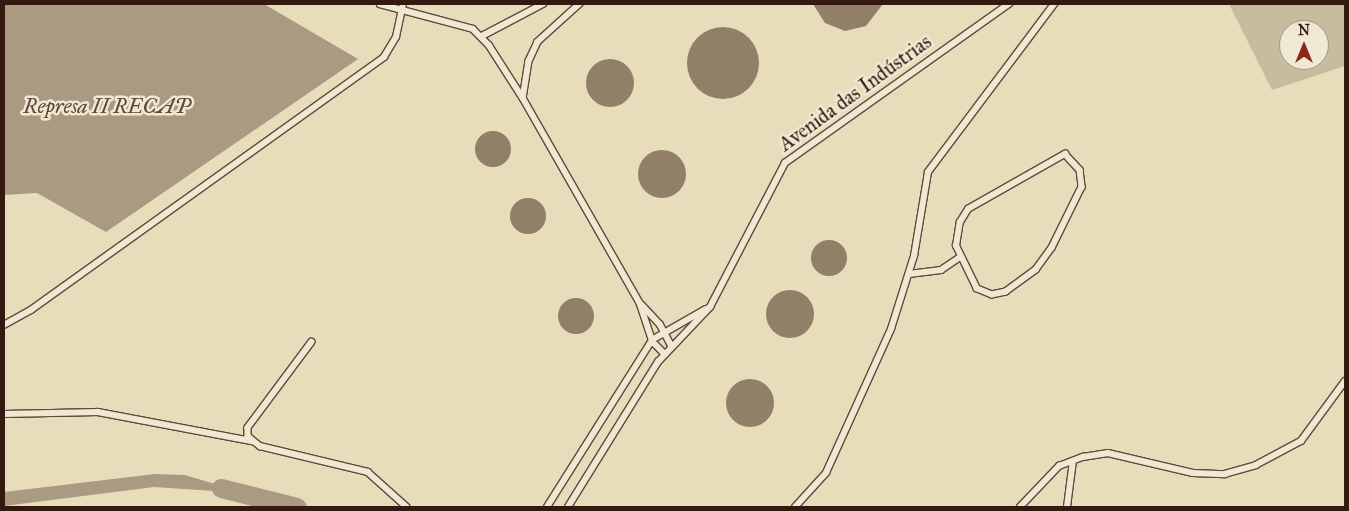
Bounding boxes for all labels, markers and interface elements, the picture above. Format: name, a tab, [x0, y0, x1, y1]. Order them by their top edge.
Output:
north arrow	[1279, 20, 1329, 70]
text: N	[1298, 22, 1310, 39]
street label: Avenida das Indústrias	[774, 30, 936, 156]
water label: Represa II RECAP	[23, 93, 191, 119]

